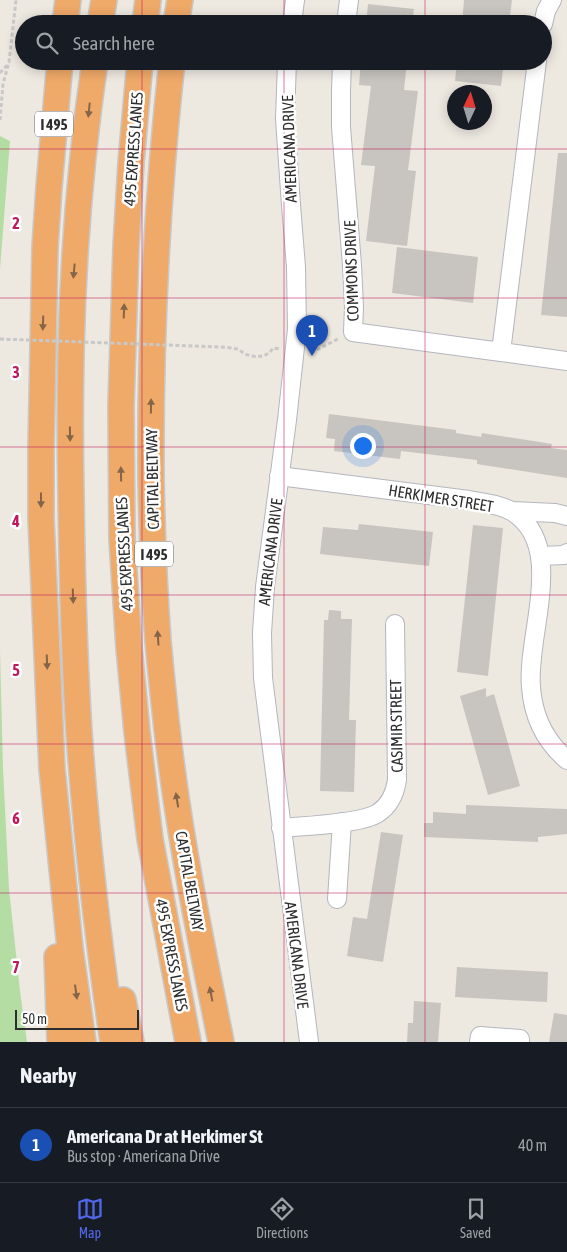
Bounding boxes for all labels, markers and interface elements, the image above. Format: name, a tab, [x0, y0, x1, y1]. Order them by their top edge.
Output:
search box	[15, 15, 552, 70]
icon: search	[33, 29, 61, 57]
text: Search here	[73, 32, 155, 54]
north arrow	[447, 85, 492, 130]
street label: 495 EXPRESS LANES	[120, 91, 146, 207]
street label: AMERICANA DRIVE	[278, 95, 300, 203]
one-way arrow	[85, 102, 93, 118]
road number: I 495	[35, 112, 73, 136]
text: 2	[12, 214, 20, 232]
street label: COMMONS DRIVE	[340, 220, 362, 322]
one-way arrow	[70, 264, 78, 280]
one-way arrow	[120, 303, 128, 319]
one-way arrow	[39, 315, 47, 331]
pin: 1	[296, 315, 328, 356]
text: 3	[12, 363, 20, 381]
one-way arrow	[147, 398, 155, 414]
one-way arrow	[66, 426, 74, 442]
street label: CAPITAL BELTWAY	[142, 427, 162, 530]
your location	[350, 433, 376, 459]
one-way arrow	[117, 465, 125, 481]
street label: HERKIMER STREET	[387, 481, 495, 515]
one-way arrow	[37, 492, 45, 508]
street label: 495 EXPRESS LANES	[112, 496, 136, 611]
street label: AMERICANA DRIVE	[255, 497, 286, 607]
text: 4	[11, 512, 20, 530]
road number: I 495	[135, 542, 173, 566]
one-way arrow	[69, 589, 77, 605]
one-way arrow	[154, 630, 162, 646]
one-way arrow	[44, 655, 52, 671]
text: 5	[12, 661, 20, 679]
street label: CASIMIR STREET	[386, 679, 406, 773]
one-way arrow	[172, 791, 180, 807]
text: 6	[12, 809, 20, 827]
street label: CAPITAL BELTWAY	[172, 830, 208, 933]
street label: 495 EXPRESS LANES	[152, 897, 192, 1013]
street label: AMERICANA DRIVE	[282, 900, 313, 1010]
text: 7	[12, 958, 20, 976]
one-way arrow	[72, 984, 80, 1000]
one-way arrow	[207, 987, 215, 1002]
scale bar	[15, 1007, 139, 1030]
text: 50 m	[22, 1011, 47, 1027]
text: Nearby	[20, 1063, 76, 1087]
text: Americana Dr at Herkimer St	[67, 1125, 263, 1147]
text: 1	[32, 1136, 40, 1154]
text: 40 m	[518, 1136, 547, 1154]
text: Bus stop · Americana Drive	[67, 1147, 220, 1165]
tab: Map	[76, 1195, 104, 1241]
tab: Directions	[256, 1195, 308, 1241]
tab: Saved	[460, 1195, 491, 1241]

